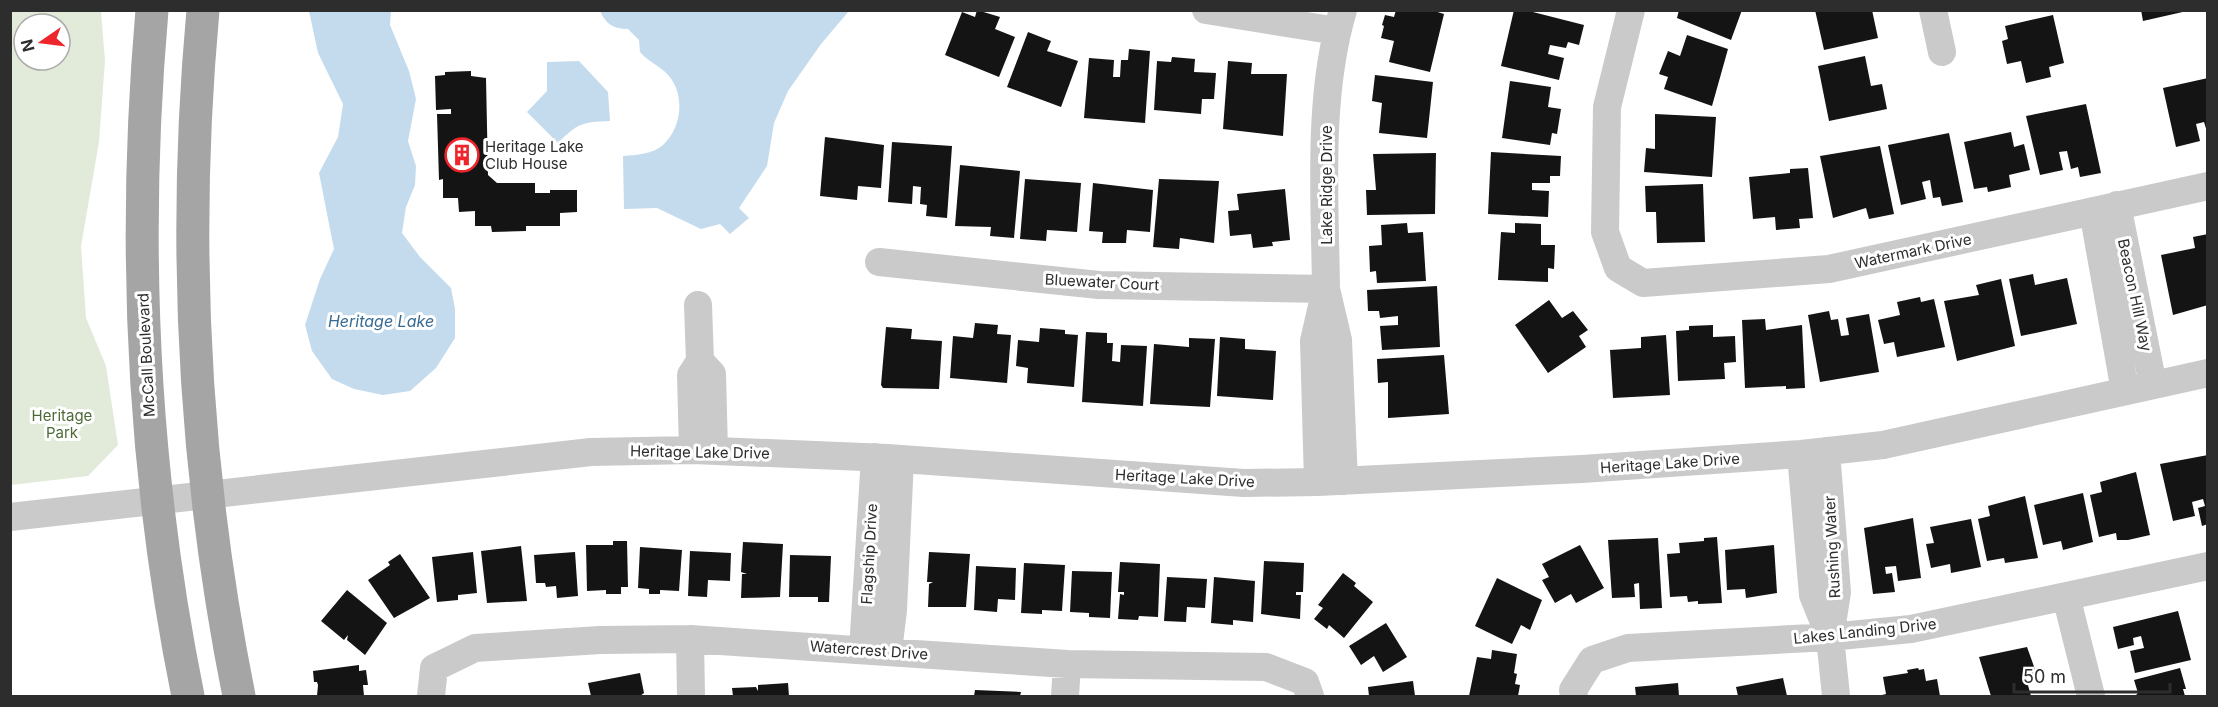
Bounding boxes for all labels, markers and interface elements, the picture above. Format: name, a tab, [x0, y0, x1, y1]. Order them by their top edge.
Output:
north arrow	[12, 12, 72, 72]
text: N	[16, 37, 39, 54]
street label: Lake Ridge Drive	[1317, 125, 1336, 245]
building icon: Heritage Lake Club House	[444, 137, 480, 173]
place label: Heritage Lake Club House	[485, 137, 584, 173]
street label: Watermark Drive	[1853, 229, 1973, 273]
street label: Beacon Hill Way	[2114, 237, 2156, 354]
street label: Bluewater Court	[1044, 270, 1160, 294]
street label: McCall Boulevard	[133, 293, 159, 417]
water label: Heritage Lake	[328, 311, 434, 331]
park label: Heritage Park	[32, 406, 92, 442]
street label: Heritage Lake Drive	[630, 441, 770, 463]
street label: Heritage Lake Drive	[1600, 449, 1740, 477]
street label: Heritage Lake Drive	[1115, 465, 1255, 491]
street label: Rushing Water	[1820, 495, 1844, 599]
street label: Flagship Drive	[857, 503, 881, 605]
street label: Lakes Landing Drive	[1793, 614, 1937, 648]
street label: Watercrest Drive	[809, 636, 929, 664]
scale bar	[2014, 656, 2170, 694]
text: 50 m	[2023, 666, 2066, 687]

